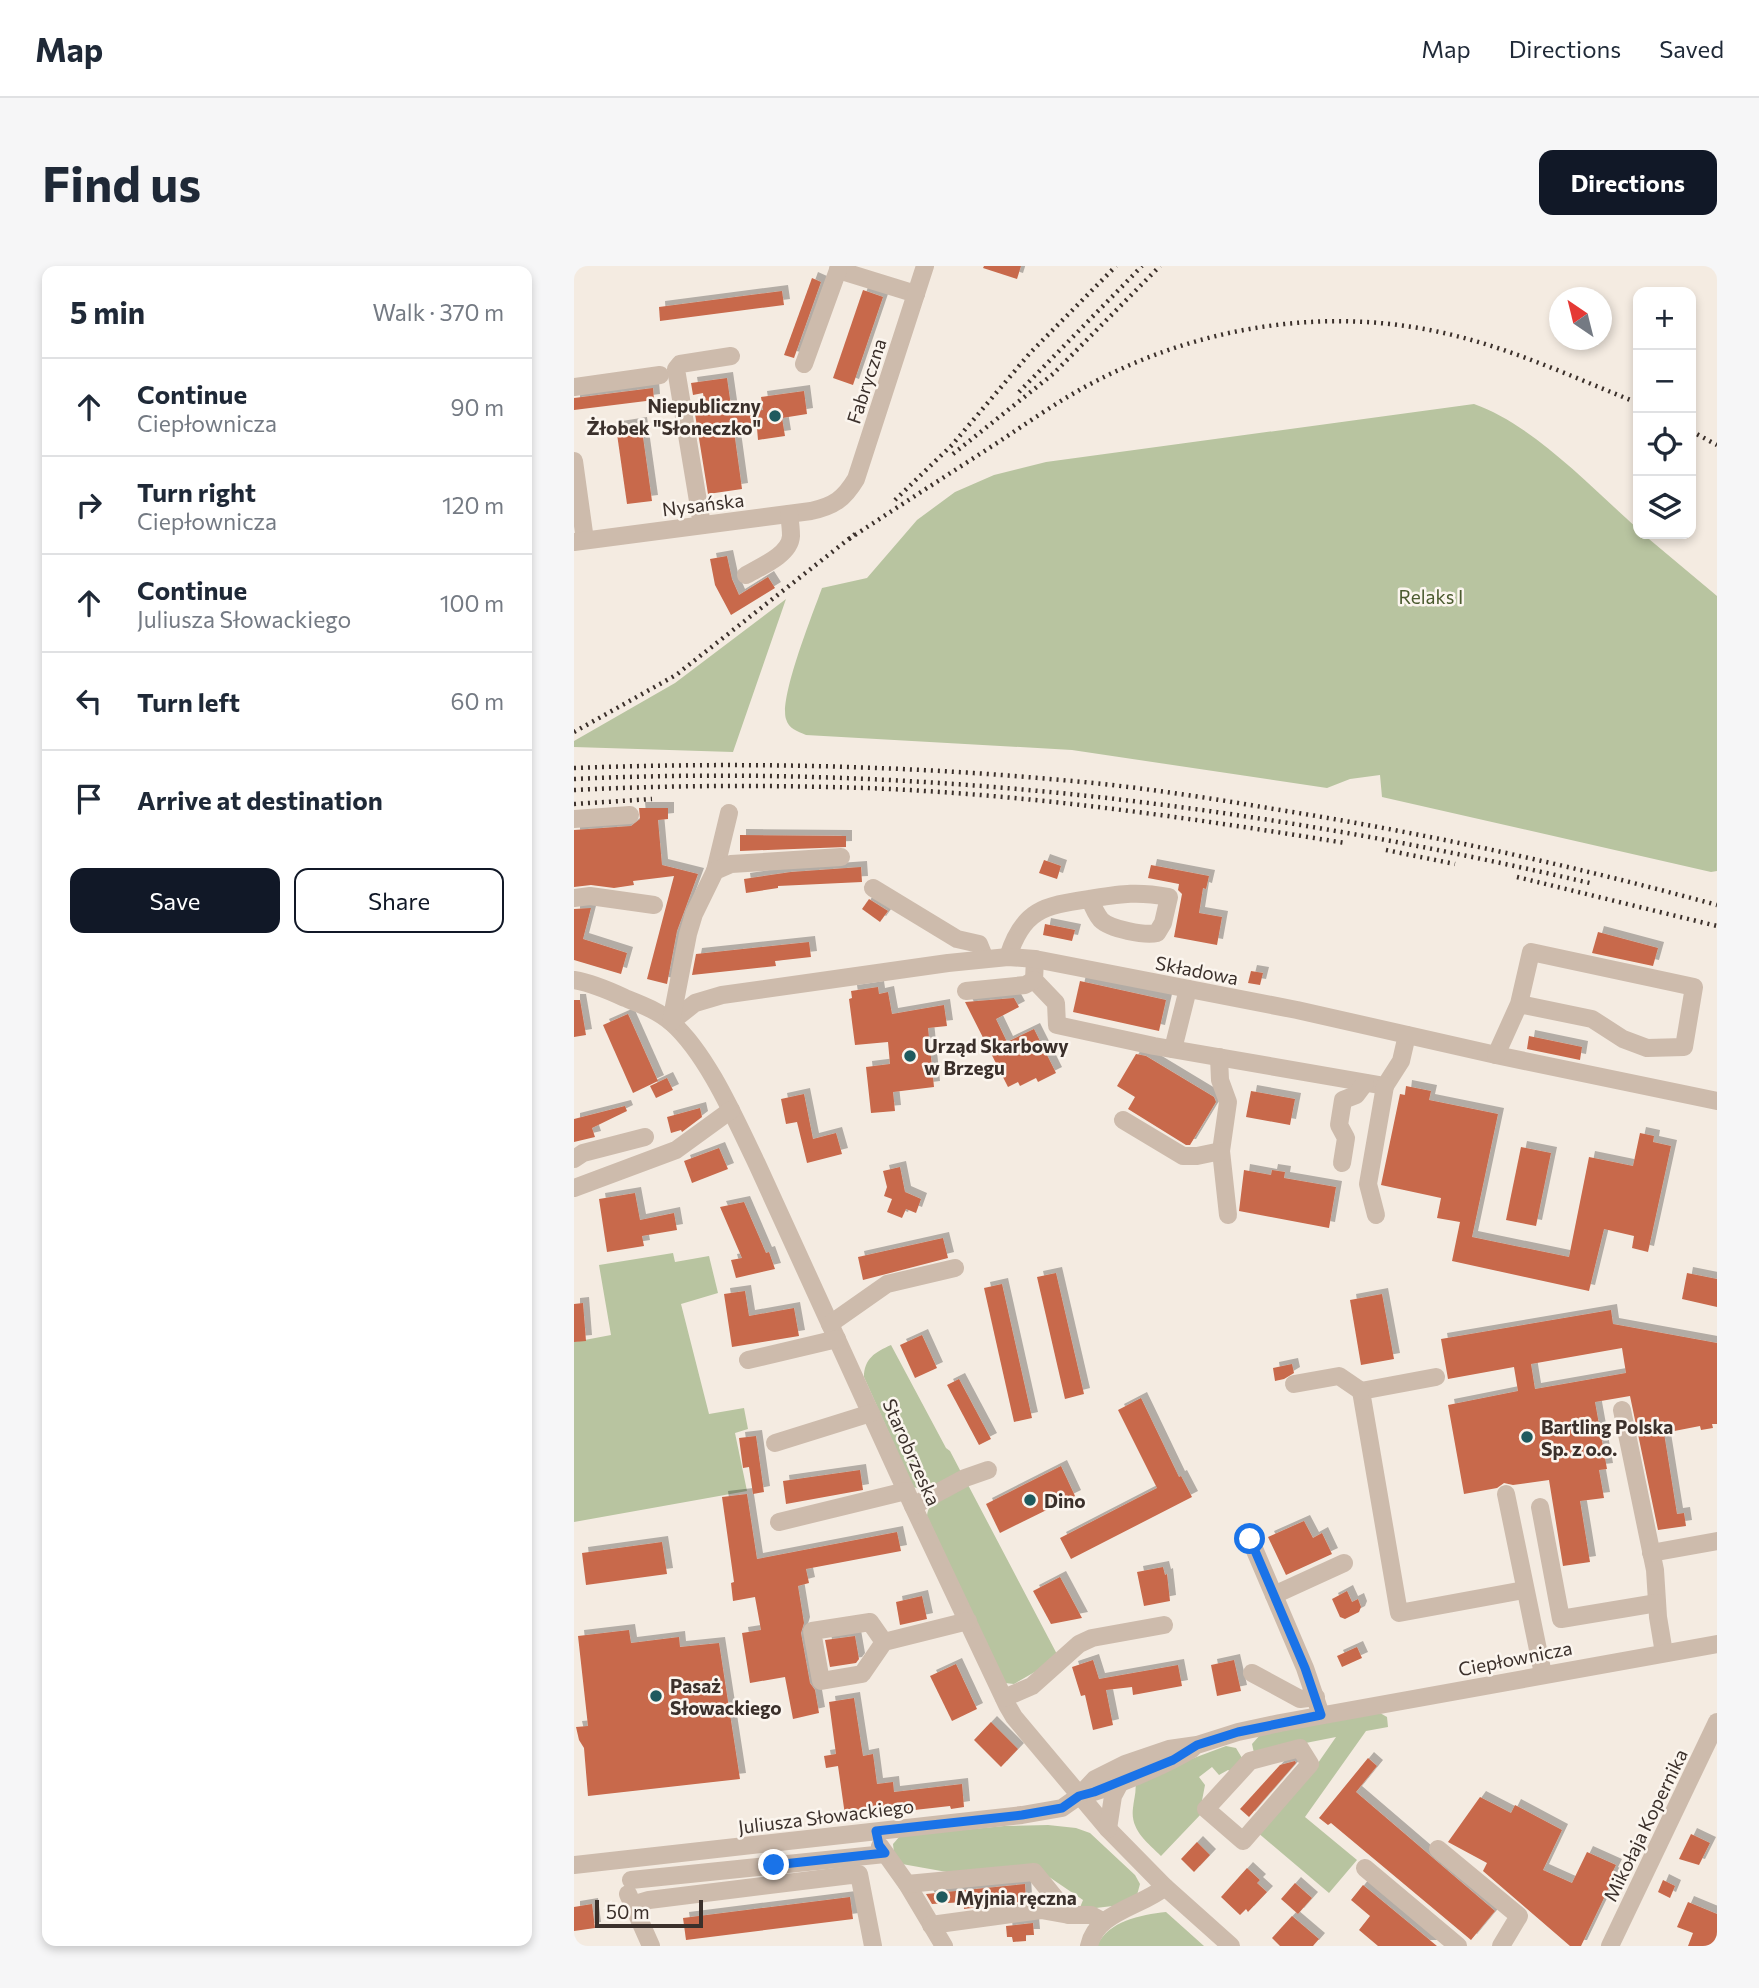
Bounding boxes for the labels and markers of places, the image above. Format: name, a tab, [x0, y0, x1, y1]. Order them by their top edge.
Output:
place label: Niepubliczny Żłobek "Słoneczko"	[586, 394, 762, 439]
marker: Niepubliczny Żłobek "Słoneczko"	[767, 408, 783, 424]
place label: Urząd Skarbowy w Brzegu	[924, 1034, 1069, 1079]
marker: Urząd Skarbowy w Brzegu	[902, 1048, 918, 1064]
place label: Bartling Polska Sp. z o.o.	[1541, 1415, 1673, 1460]
marker: Bartling Polska Sp. z o.o.	[1519, 1429, 1535, 1445]
place label: Dino	[1044, 1489, 1086, 1512]
marker: Dino	[1022, 1492, 1038, 1508]
place label: Pasaż Słowackiego	[670, 1674, 782, 1719]
marker: Pasaż Słowackiego	[648, 1688, 664, 1704]
place label: Myjnia ręczna	[956, 1886, 1077, 1909]
marker: Myjnia ręczna	[934, 1889, 950, 1905]

